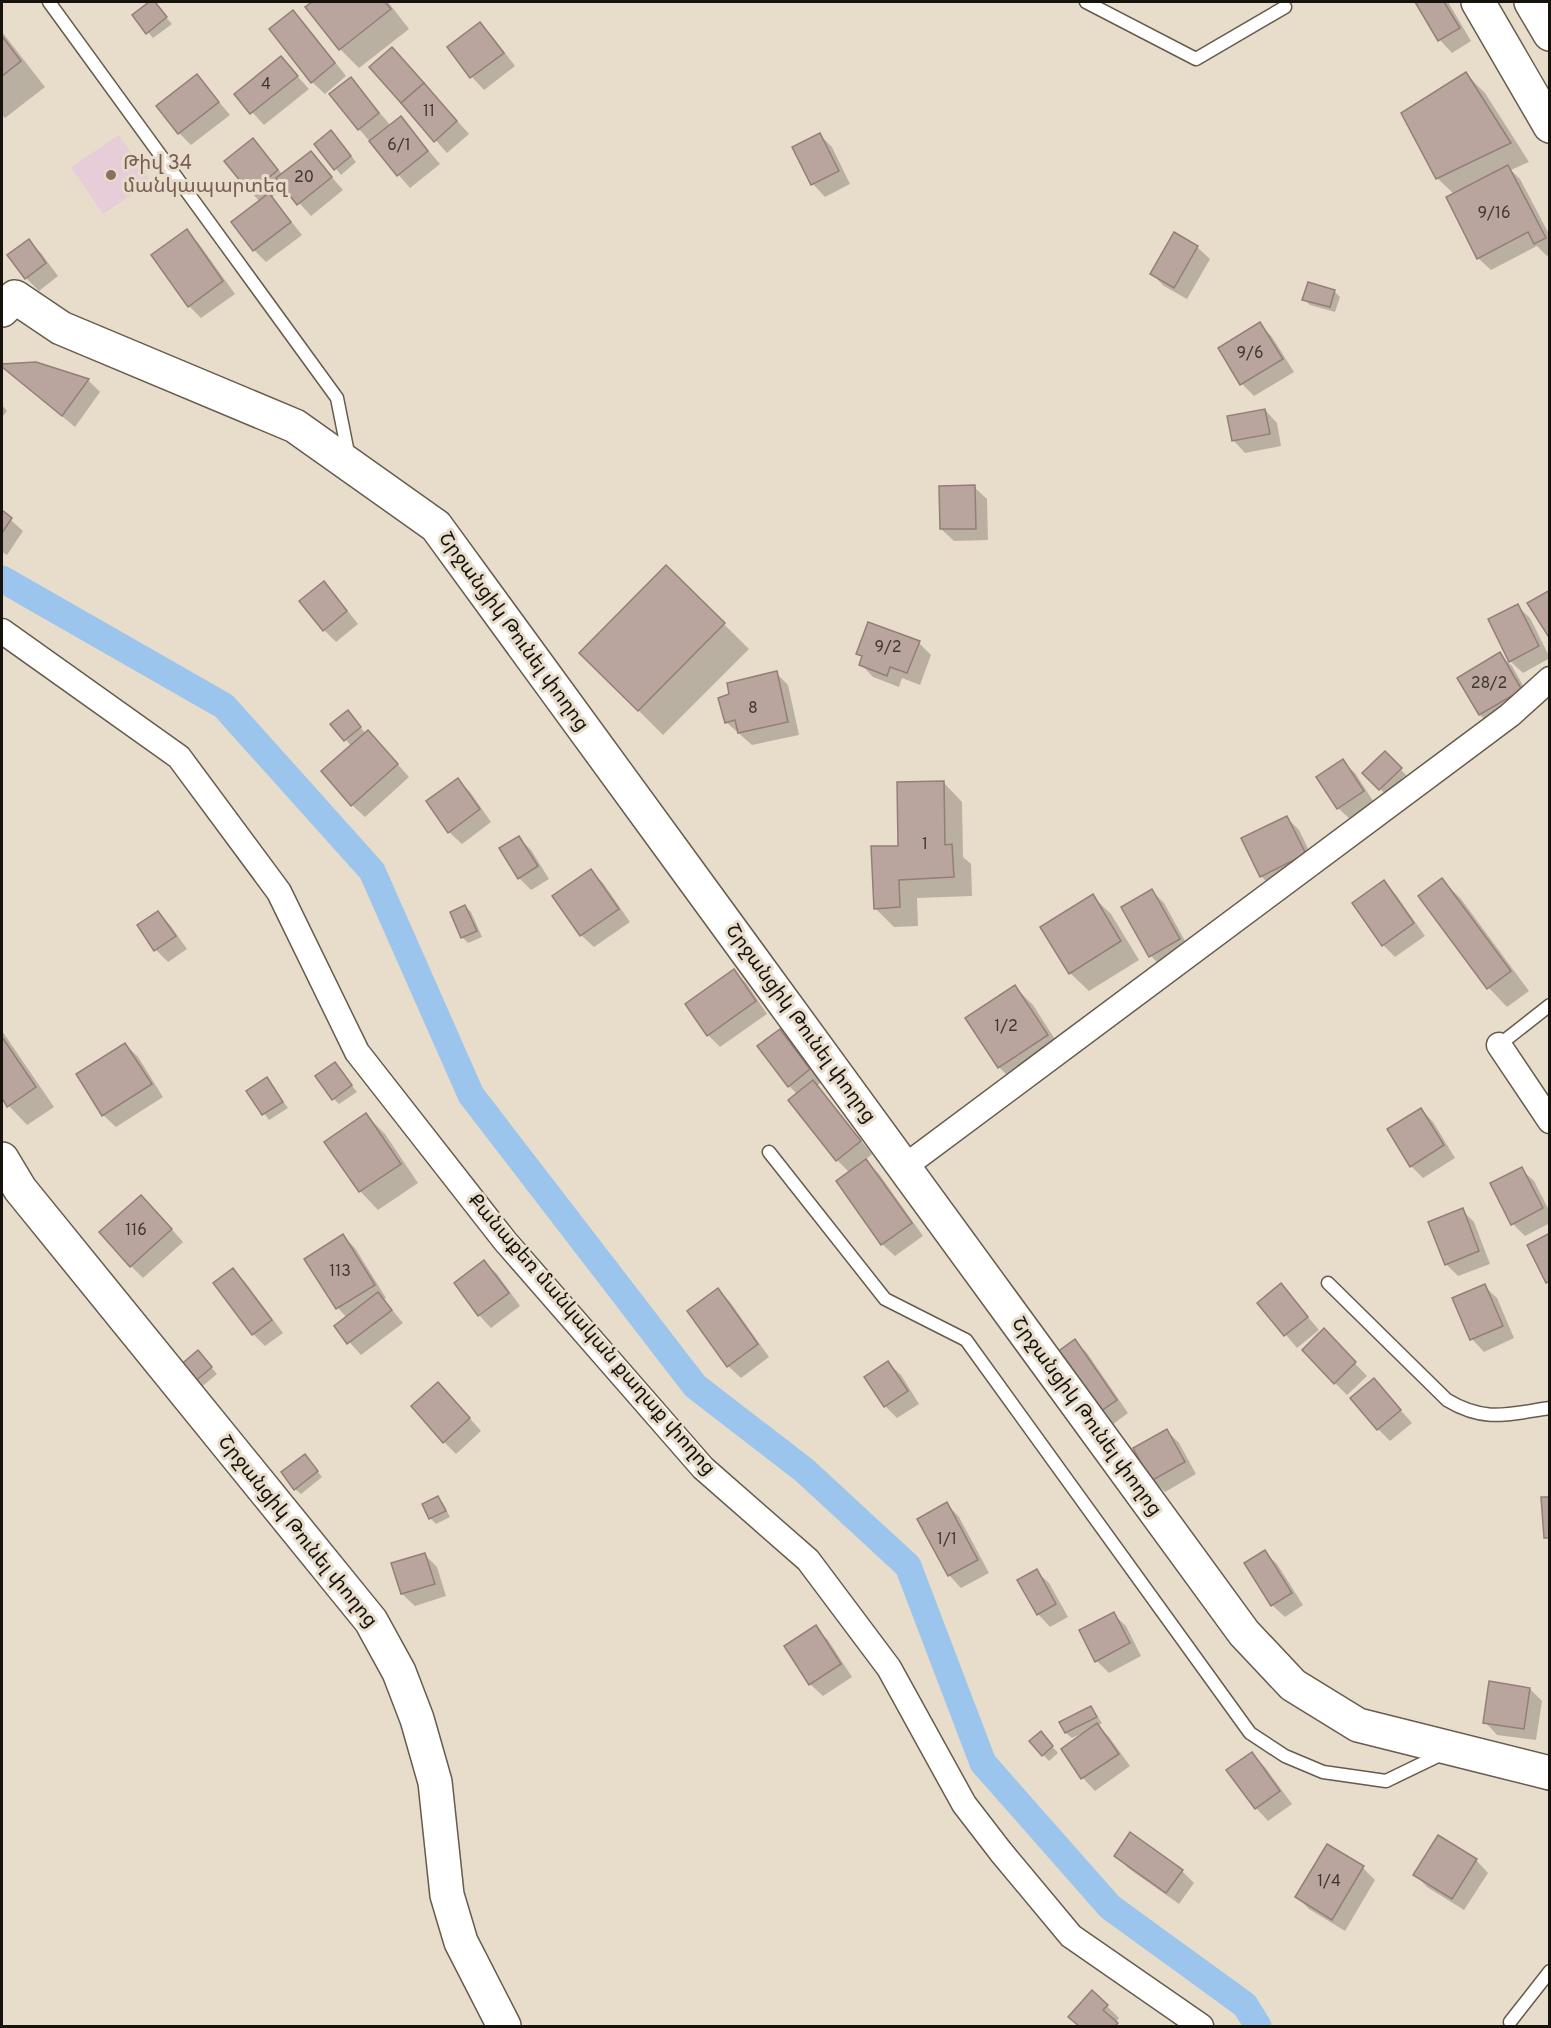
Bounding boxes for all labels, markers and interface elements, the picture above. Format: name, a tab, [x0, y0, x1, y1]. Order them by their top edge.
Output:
house number: 4	[261, 75, 271, 95]
house number: 11	[423, 102, 435, 122]
house number: 6/1	[387, 136, 411, 156]
place label: Թիվ 34 մանկապարտեզ	[123, 151, 288, 200]
marker: Թիվ 34 մանկապարտեզ	[104, 168, 118, 182]
house number: 20	[294, 168, 314, 188]
house number: 9/16	[1478, 204, 1510, 224]
house number: 9/6	[1237, 344, 1263, 364]
street label: Շրջանցիկ Թունել փողոց	[432, 527, 594, 737]
house number: 9/2	[874, 638, 902, 658]
house number: 28/2	[1471, 674, 1507, 694]
house number: 8	[748, 699, 758, 719]
house number: 1	[922, 835, 928, 855]
street label: Շրջանցիկ Թունել փողոց	[719, 919, 881, 1129]
house number: 1/2	[994, 1017, 1018, 1037]
street label: Քանաքեռ մանկական քաղաք փողոց	[461, 1189, 721, 1481]
house number: 116	[125, 1221, 147, 1241]
house number: 113	[329, 1262, 351, 1282]
street label: Շրջանցիկ Թունել փողոց	[1005, 1312, 1167, 1522]
street label: Շրջանցիկ Թունել փողոց	[211, 1430, 383, 1634]
house number: 1/1	[937, 1530, 957, 1550]
house number: 1/4	[1317, 1872, 1341, 1892]

